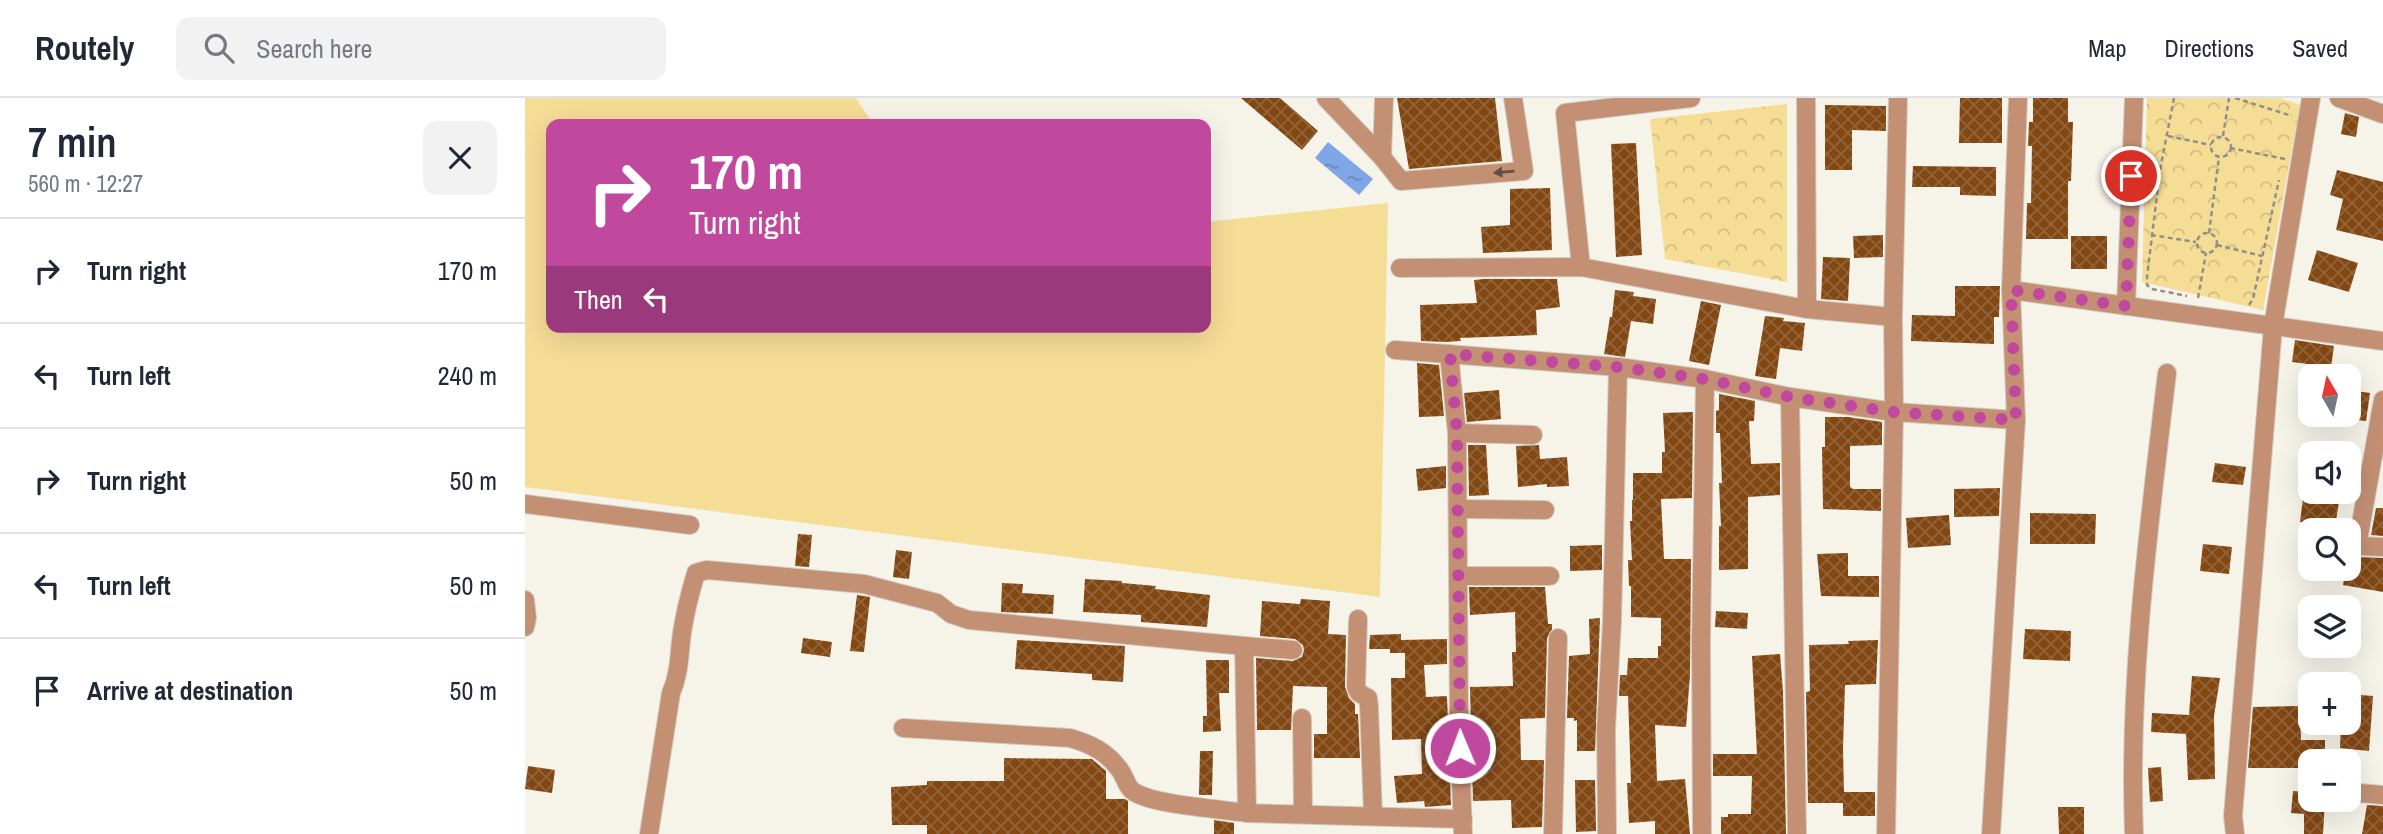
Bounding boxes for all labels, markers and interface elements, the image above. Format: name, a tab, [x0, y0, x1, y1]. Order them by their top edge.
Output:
search box	[176, 17, 666, 80]
text: Routely	[35, 26, 134, 70]
icon: search	[200, 29, 238, 67]
text: Search here	[256, 31, 372, 66]
text: Map	[2088, 32, 2126, 64]
text: Directions	[2164, 32, 2254, 64]
text: Saved	[2292, 32, 2348, 64]
text: 7 min	[28, 114, 117, 170]
button: close	[423, 121, 497, 195]
text: 170 m	[689, 138, 803, 204]
pin	[2101, 146, 2161, 206]
icon: right	[574, 147, 665, 238]
icon: arrive	[2112, 157, 2150, 195]
one-way arrow	[1493, 167, 1515, 178]
text: 560 m · 12:27	[28, 168, 143, 199]
text: Turn right	[689, 201, 801, 244]
icon: right	[28, 252, 66, 290]
text: Turn right	[87, 253, 186, 288]
text: 170 m	[438, 253, 497, 288]
icon: left	[637, 280, 675, 318]
text: Then	[574, 282, 623, 317]
icon: left	[28, 357, 66, 395]
text: Turn left	[87, 358, 171, 393]
text: 240 m	[438, 358, 497, 393]
north arrow	[2298, 364, 2361, 427]
map controls	[2298, 364, 2361, 812]
button: sound	[2298, 441, 2361, 504]
icon: right	[28, 462, 66, 500]
text: Turn right	[87, 463, 186, 498]
text: 50 m	[450, 463, 497, 498]
button: search	[2298, 518, 2361, 581]
icon: left	[28, 567, 66, 605]
text: Turn left	[87, 568, 171, 603]
text: 50 m	[450, 568, 497, 603]
button: layers	[2298, 595, 2361, 658]
icon: arrive	[28, 672, 66, 710]
button: +	[2298, 672, 2361, 735]
text: Arrive at destination	[87, 673, 293, 708]
text: 50 m	[450, 673, 497, 708]
position arrow	[1423, 711, 1497, 785]
button: −	[2298, 749, 2361, 812]

